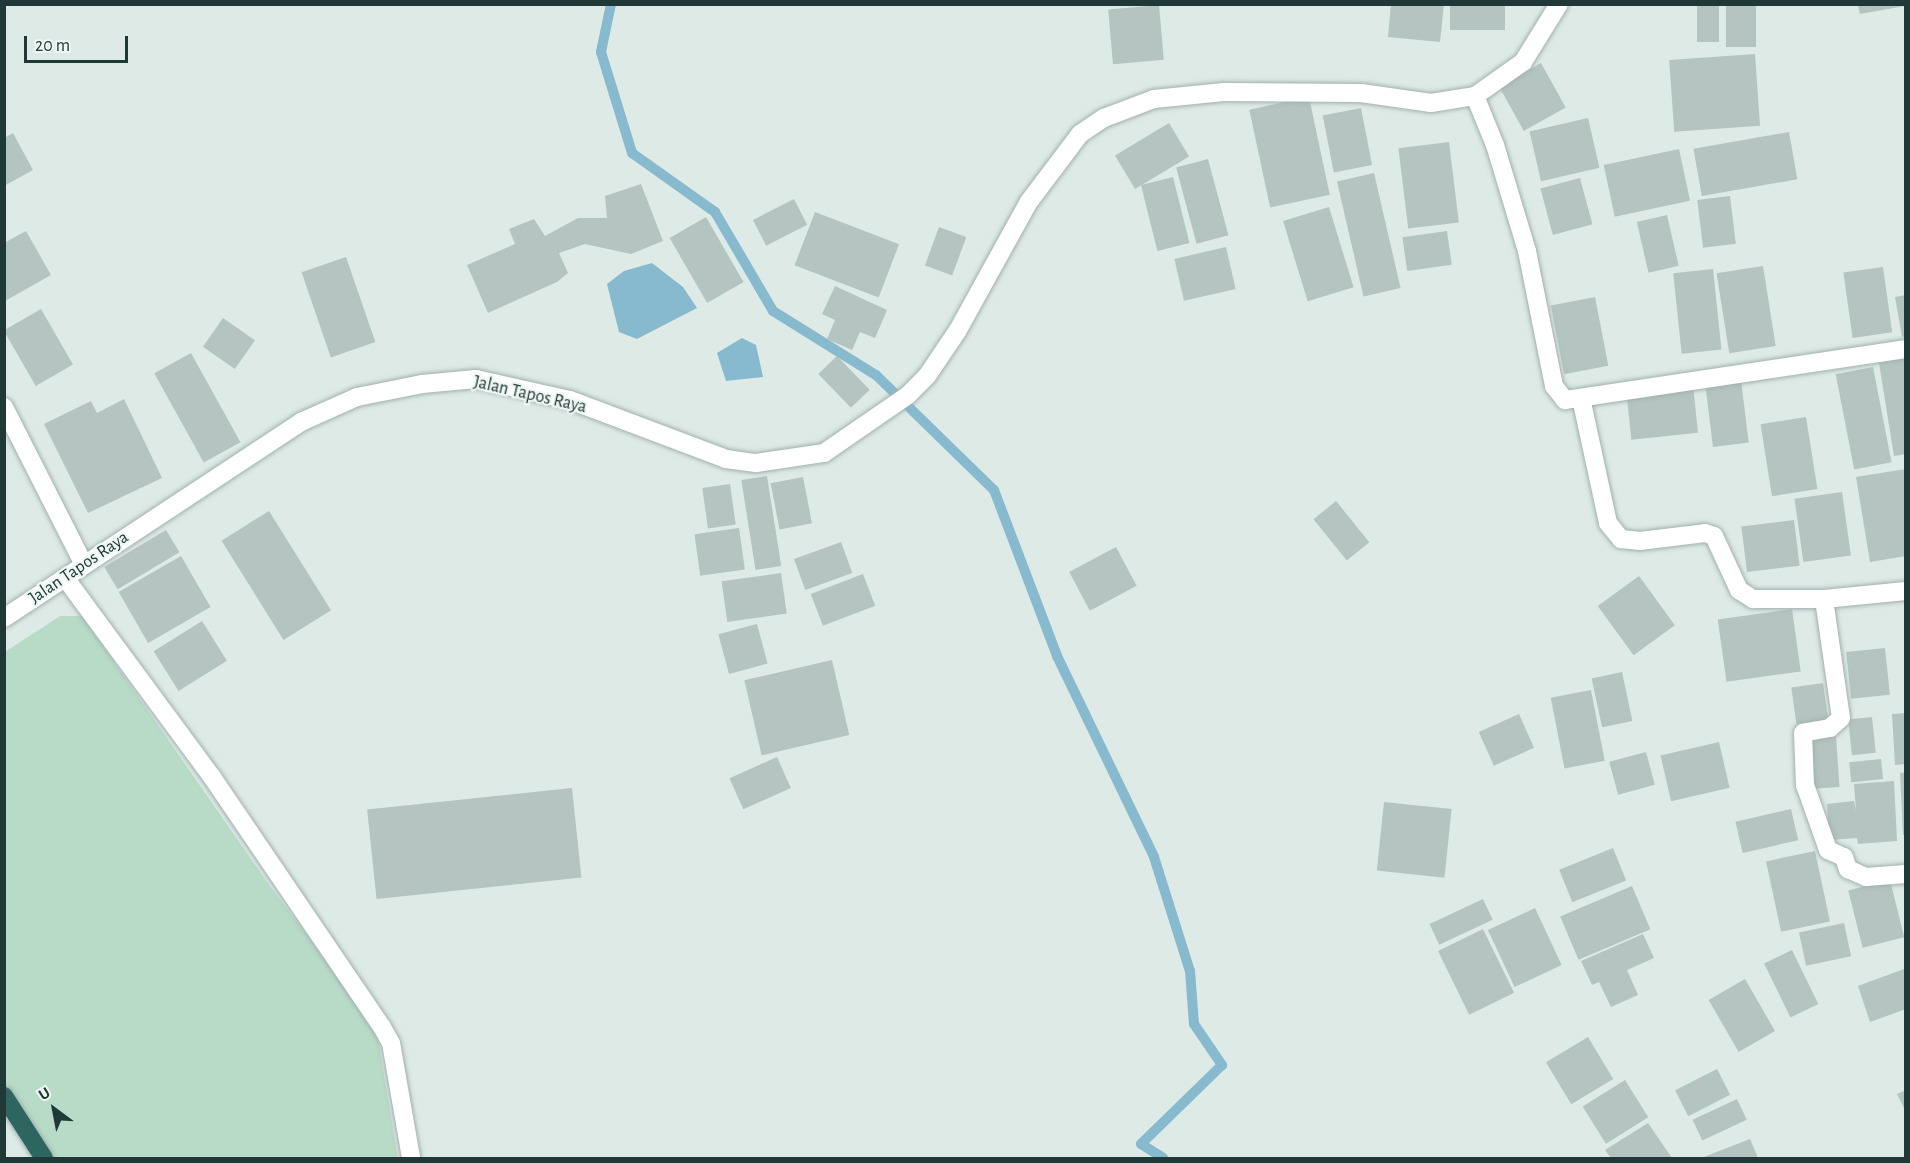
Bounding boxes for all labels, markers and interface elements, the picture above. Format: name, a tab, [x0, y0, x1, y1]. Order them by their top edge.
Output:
scale bar	[27, 24, 130, 62]
text: 20 m	[35, 37, 70, 55]
street label: Jalan Tapos Raya	[471, 371, 589, 419]
street label: Jalan Tapos Raya	[25, 527, 133, 609]
north arrow	[24, 1079, 84, 1139]
text: U	[36, 1084, 53, 1103]

